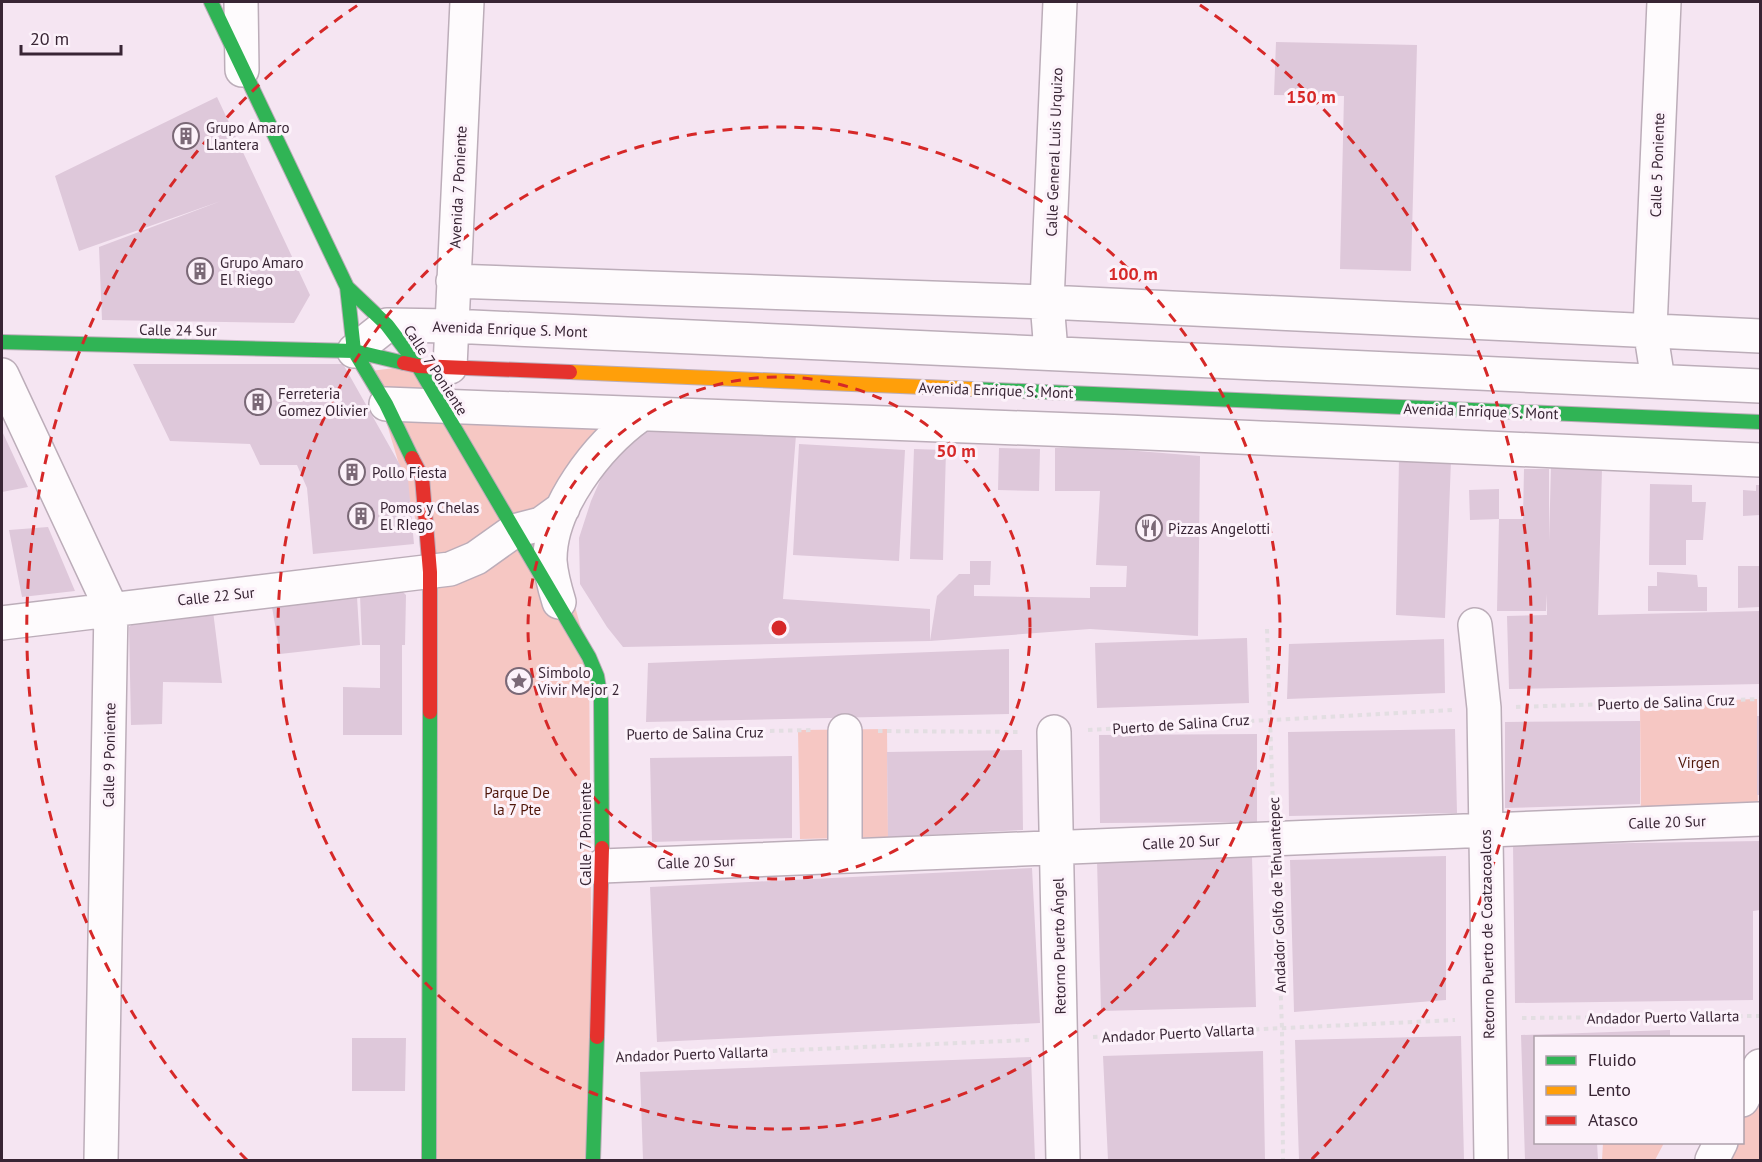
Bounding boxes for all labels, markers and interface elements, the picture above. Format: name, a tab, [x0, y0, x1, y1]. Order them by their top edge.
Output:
scale bar	[21, 18, 122, 56]
text: 20 m	[30, 27, 69, 50]
street label: Calle General Luis Urquizo	[1042, 67, 1066, 237]
text: 150 m	[1286, 85, 1336, 108]
street label: Calle 5 Poniente	[1646, 112, 1668, 218]
place label: Grupo Amaro Llantera	[206, 118, 290, 154]
building icon: Grupo Amaro Llantera	[171, 121, 201, 151]
street label: Avenida 7 Poniente	[445, 125, 471, 249]
place label: Grupo Amaro El Riego	[220, 253, 304, 289]
building icon: Grupo Amaro El Riego	[185, 256, 215, 286]
text: 100 m	[1108, 262, 1158, 285]
street label: Avenida Enrique S. Mont	[432, 317, 588, 341]
street label: Calle 24 Sur	[139, 320, 217, 340]
street label: Calle 7 Poniente	[400, 321, 472, 419]
street label: Avenida Enrique S. Mont	[918, 378, 1074, 402]
place label: Ferreteria Gomez Olivier	[278, 384, 368, 420]
building icon: Ferreteria Gomez Olivier	[243, 387, 273, 417]
street label: Avenida Enrique S. Mont	[1403, 399, 1559, 423]
text: 50 m	[936, 439, 976, 462]
building icon: Pollo Fiesta	[337, 457, 367, 487]
place label: Pollo Fiesta	[372, 463, 447, 482]
place label: Pomos y Chelas El RIego	[380, 498, 479, 534]
building icon: Pomos y Chelas El RIego	[346, 501, 376, 531]
restaurant icon: Pizzas Angelotti	[1134, 513, 1164, 543]
place label: Pizzas Angelotti	[1168, 519, 1270, 538]
street label: Calle 22 Sur	[176, 582, 256, 610]
centre of rings	[769, 618, 789, 638]
place label: Simbolo Vivir Mejor 2	[537, 663, 620, 699]
place icon: Simbolo Vivir Mejor 2	[504, 666, 534, 696]
street label: Puerto de Salina Cruz	[1597, 690, 1735, 714]
street label: Calle 9 Poniente	[99, 702, 119, 808]
street label: Puerto de Salina Cruz	[1112, 710, 1250, 738]
street label: Puerto de Salina Cruz	[626, 722, 764, 744]
park label: Virgen	[1677, 753, 1720, 772]
street label: Calle 7 Poniente	[576, 782, 595, 886]
park label: Parque De la 7 Pte	[484, 783, 550, 819]
street label: Andador Golfo de Tehuantepec	[1264, 796, 1290, 993]
street label: Calle 20 Sur	[1628, 811, 1706, 833]
street label: Retorno Puerto de Coatzacoalcos	[1476, 829, 1498, 1039]
street label: Calle 20 Sur	[1142, 830, 1220, 854]
street label: Calle 20 Sur	[657, 851, 735, 873]
street label: Retorno Puerto Ángel	[1048, 877, 1070, 1015]
street label: Andador Puerto Vallarta	[1586, 1006, 1740, 1028]
street label: Andador Puerto Vallarta	[1101, 1020, 1255, 1046]
legend	[1534, 1036, 1744, 1144]
street label: Andador Puerto Vallarta	[615, 1042, 769, 1066]
text: Fluido	[1588, 1048, 1636, 1071]
text: Lento	[1588, 1078, 1631, 1101]
text: Atasco	[1588, 1108, 1638, 1131]

